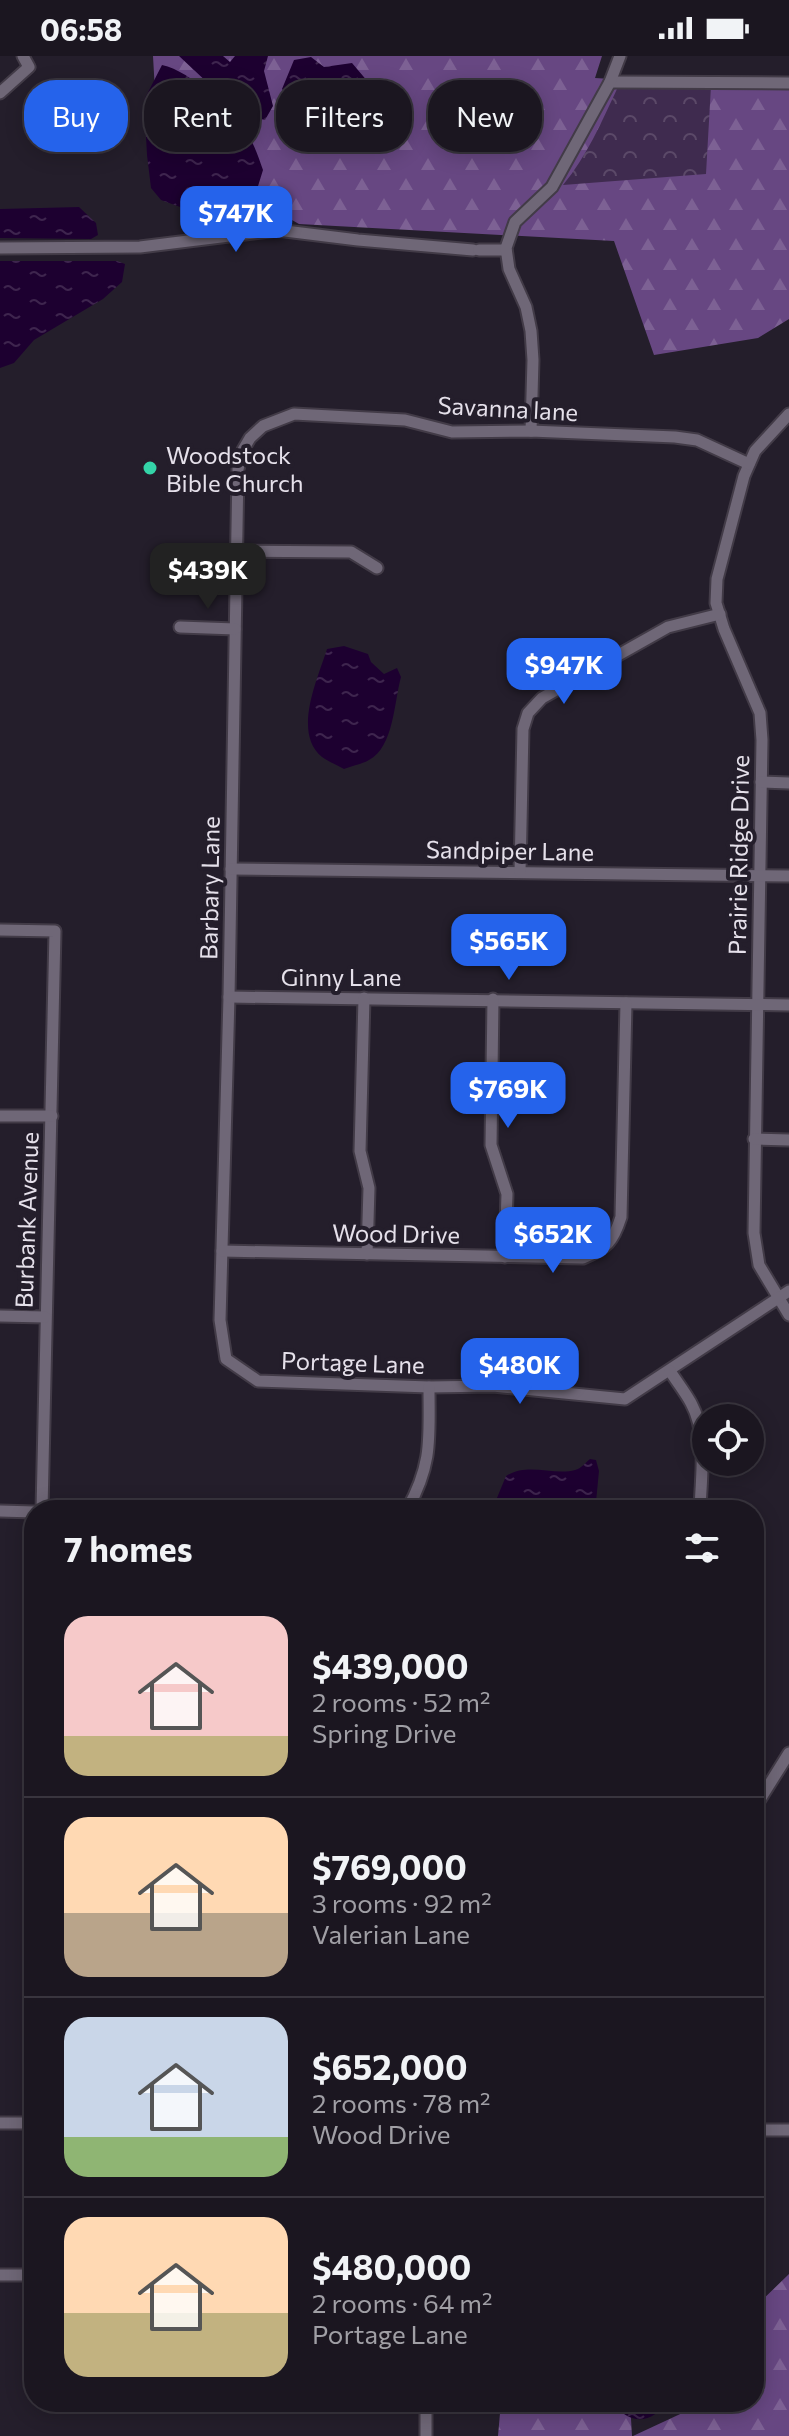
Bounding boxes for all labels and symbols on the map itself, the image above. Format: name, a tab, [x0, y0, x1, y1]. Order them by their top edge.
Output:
pin: $747K	[180, 186, 292, 254]
street label: Savanna lane	[437, 390, 579, 426]
place label: Woodstock Bible Church	[166, 440, 304, 497]
marker: Woodstock Bible Church	[141, 459, 159, 477]
pin: $439K	[152, 543, 264, 611]
pin: $947K	[508, 638, 620, 706]
street label: Prairie Ridge Drive	[722, 755, 754, 955]
street label: Barbary Lane	[193, 816, 225, 960]
street label: Sandpiper Lane	[426, 834, 594, 866]
pin: $565K	[453, 914, 565, 982]
street label: Ginny Lane	[281, 962, 401, 991]
pin: $769K	[452, 1062, 564, 1130]
street label: Burbank Avenue	[8, 1131, 44, 1309]
pin: $652K	[497, 1207, 609, 1275]
street label: Wood Drive	[332, 1217, 460, 1249]
pin: $480K	[464, 1338, 576, 1406]
street label: Portage Lane	[281, 1345, 425, 1379]

